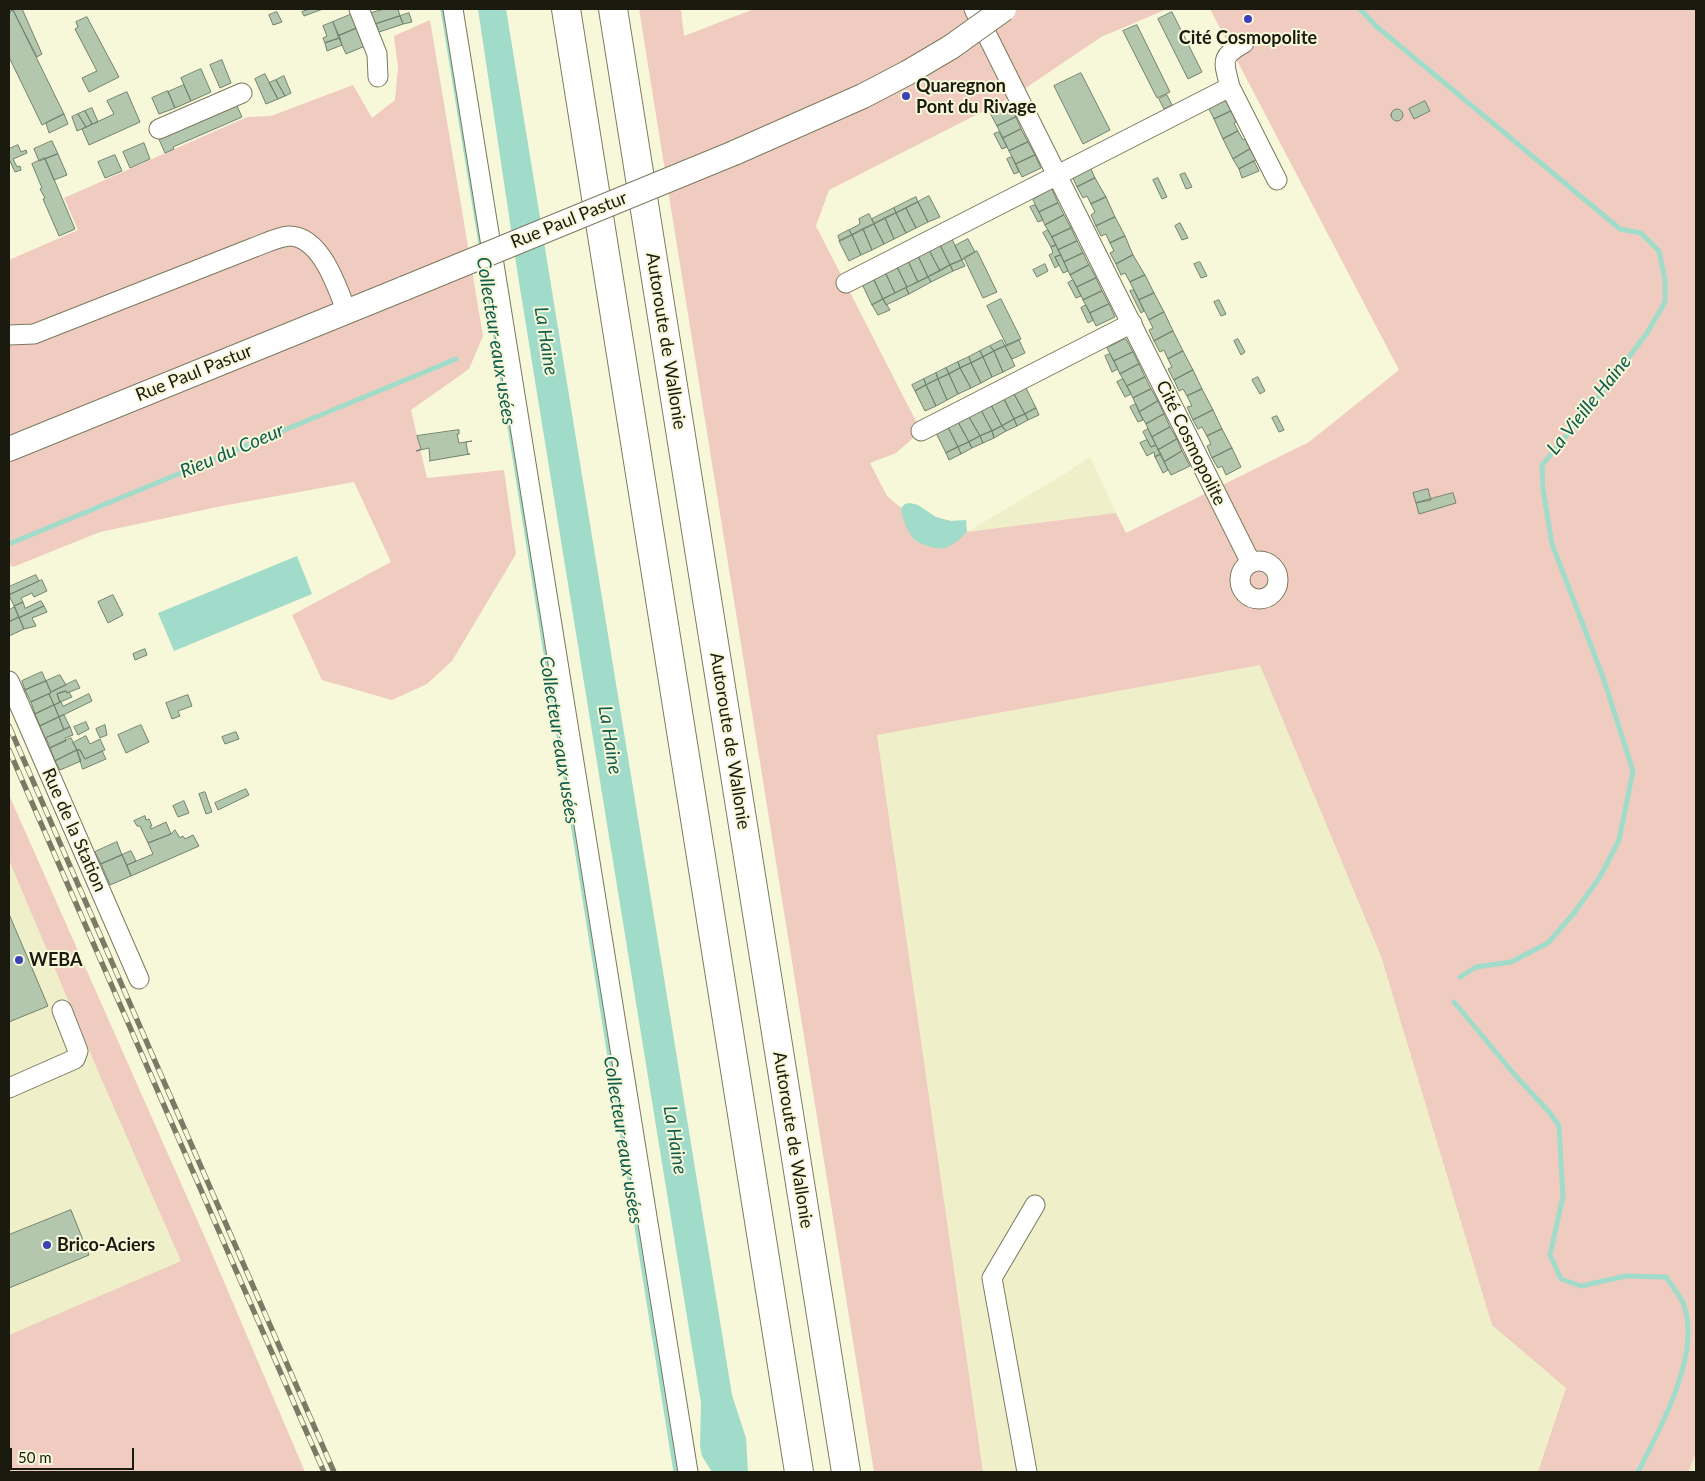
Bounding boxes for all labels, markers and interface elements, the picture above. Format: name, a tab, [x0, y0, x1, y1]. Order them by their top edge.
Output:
marker: Cité Cosmopolite	[1242, 13, 1254, 25]
place label: Cité Cosmopolite	[1179, 27, 1317, 49]
place label: Quaregnon Pont du Rivage	[916, 75, 1036, 118]
marker: Quaregnon Pont du Rivage	[900, 90, 912, 102]
street label: Rue Paul Pastur	[508, 187, 630, 253]
street label: Autoroute de Wallonie	[641, 251, 691, 431]
water label: Collecteur eaux usées	[471, 255, 521, 427]
water label: La Haine	[529, 305, 563, 377]
street label: Rue Paul Pastur	[133, 340, 255, 406]
water label: La Vieille Haine	[1542, 351, 1636, 459]
street label: Cité Cosmopolite	[1151, 377, 1231, 509]
water label: Rieu du Coeur	[177, 419, 287, 483]
street label: Autoroute de Wallonie	[705, 651, 755, 831]
water label: Collecteur eaux usées	[534, 654, 584, 826]
water label: La Haine	[593, 704, 627, 776]
street label: Rue de la Station	[37, 765, 111, 895]
place label: WEBA	[29, 949, 82, 971]
marker: WEBA	[13, 954, 25, 966]
street label: Autoroute de Wallonie	[768, 1050, 818, 1230]
water label: Collecteur eaux usées	[598, 1054, 648, 1226]
water label: La Haine	[658, 1104, 692, 1176]
place label: Brico-Aciers	[57, 1234, 155, 1256]
marker: Brico-Aciers	[41, 1239, 53, 1251]
scale bar	[12, 1438, 136, 1470]
text: 50 m	[18, 1448, 52, 1466]

